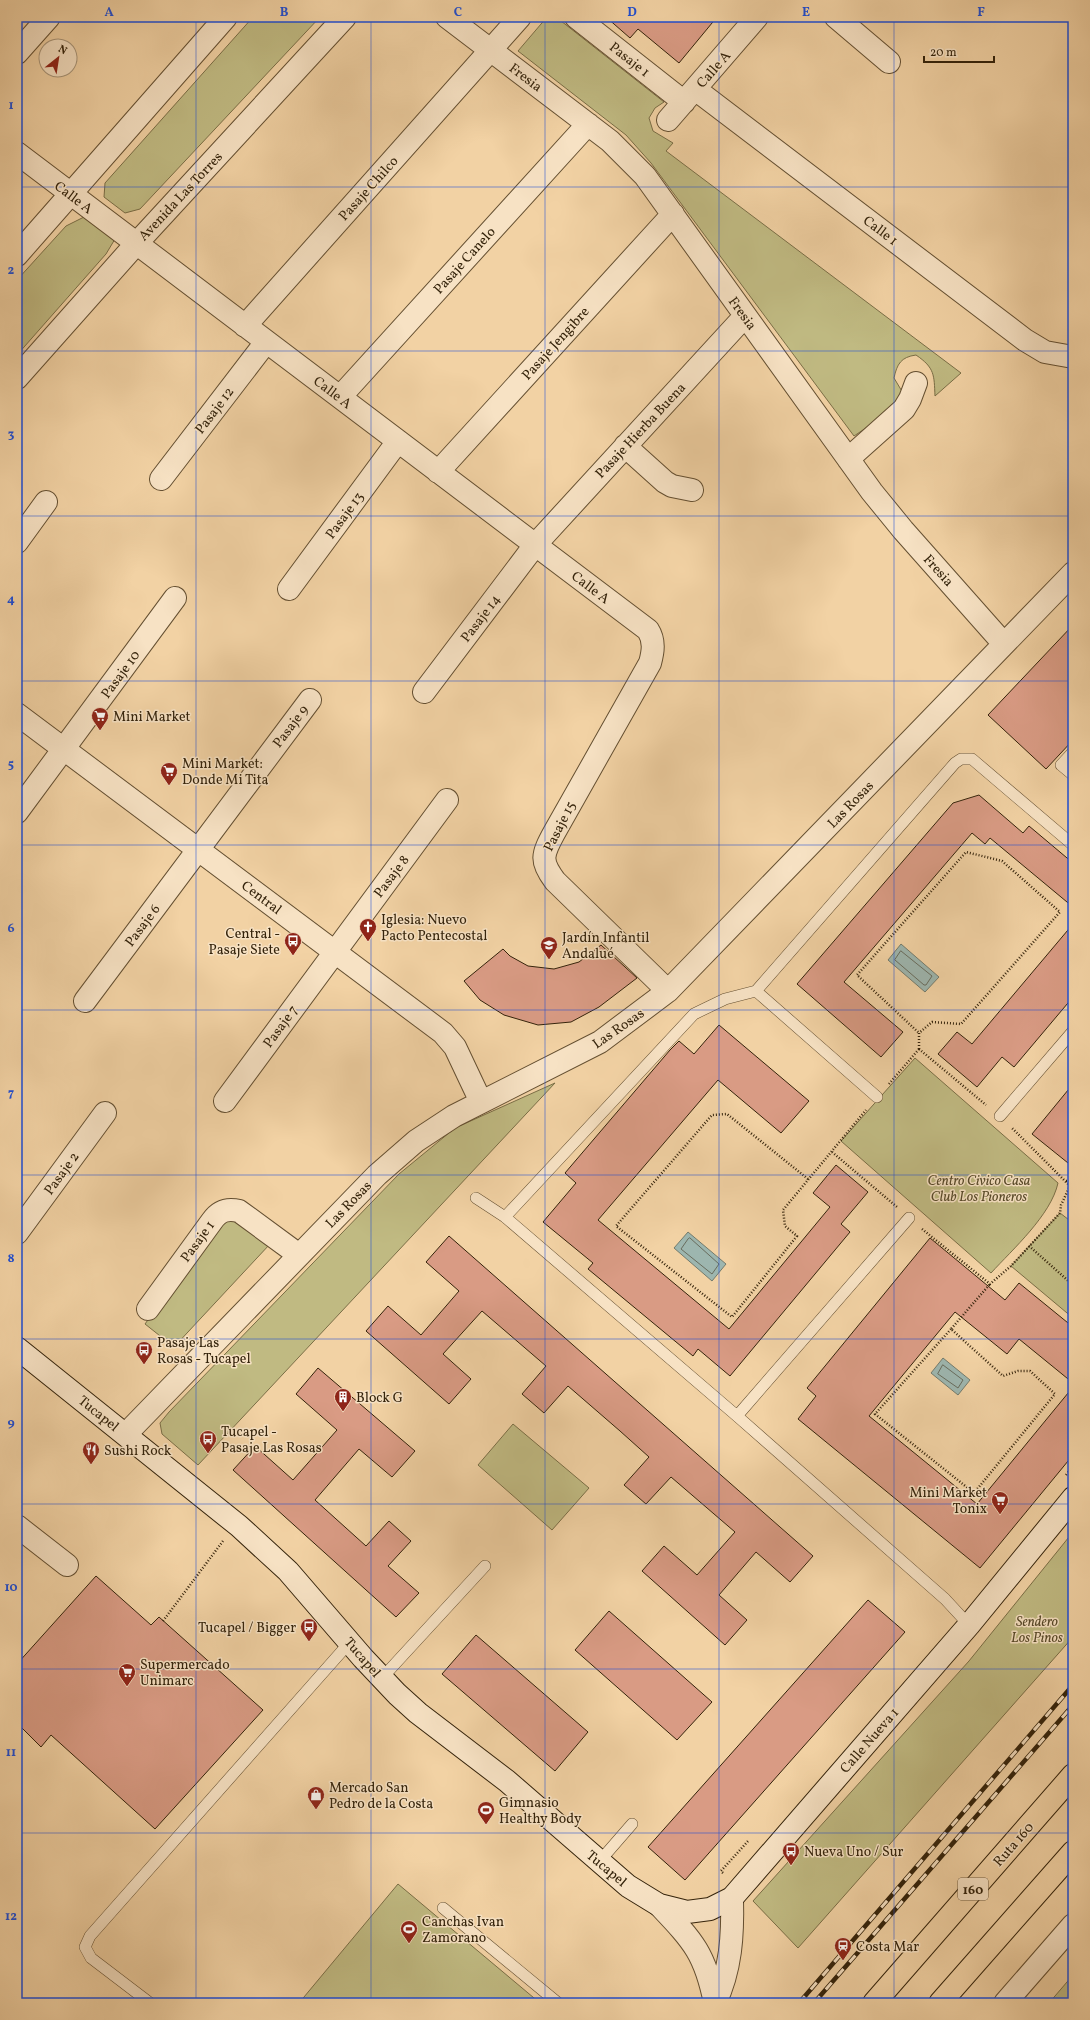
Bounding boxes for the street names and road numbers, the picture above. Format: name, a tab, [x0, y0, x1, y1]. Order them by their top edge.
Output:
street label: Pasaje 1	[605, 38, 653, 82]
street label: Calle A	[693, 47, 736, 93]
street label: Fresia	[505, 59, 546, 97]
street label: Avenida Las Torres	[135, 148, 227, 246]
street label: Pasaje Chilco	[335, 153, 403, 225]
street label: Calle A	[50, 177, 96, 219]
street label: Calle 1	[859, 212, 902, 251]
street label: Pasaje Canelo	[430, 223, 500, 299]
street label: Fresia	[723, 293, 760, 334]
street label: Pasaje Jengibre	[518, 303, 594, 385]
street label: Calle A	[309, 372, 355, 414]
street label: Pasaje Hierba Buena	[592, 379, 691, 483]
street label: Pasaje 12	[191, 383, 239, 438]
street label: Pasaje 13	[322, 488, 369, 543]
street label: Fresia	[918, 551, 957, 591]
street label: Calle A	[567, 567, 613, 609]
street label: Pasaje 14	[457, 591, 505, 647]
street label: Pasaje 10	[97, 647, 145, 703]
street label: Pasaje 9	[269, 702, 313, 752]
street label: Las Rosas	[824, 777, 879, 833]
street label: Pasaje 15	[540, 798, 581, 855]
street label: Pasaje 8	[370, 852, 414, 902]
street label: Central	[237, 877, 285, 920]
street label: Pasaje 6	[121, 901, 165, 951]
street label: Pasaje 7	[259, 1002, 303, 1052]
street label: Las Rosas	[589, 1004, 649, 1054]
street label: Pasaje 2	[40, 1148, 84, 1199]
street label: Las Rosas	[322, 1177, 377, 1233]
street label: Pasaje 1	[177, 1217, 220, 1266]
street label: Tucapel	[74, 1392, 122, 1436]
street label: Tucapel	[339, 1634, 385, 1682]
street label: Calle Nueva 1	[836, 1704, 904, 1778]
street label: Ruta 160	[990, 1819, 1039, 1871]
street label: Tucapel	[582, 1847, 630, 1892]
road number: 160	[958, 1878, 988, 1900]

